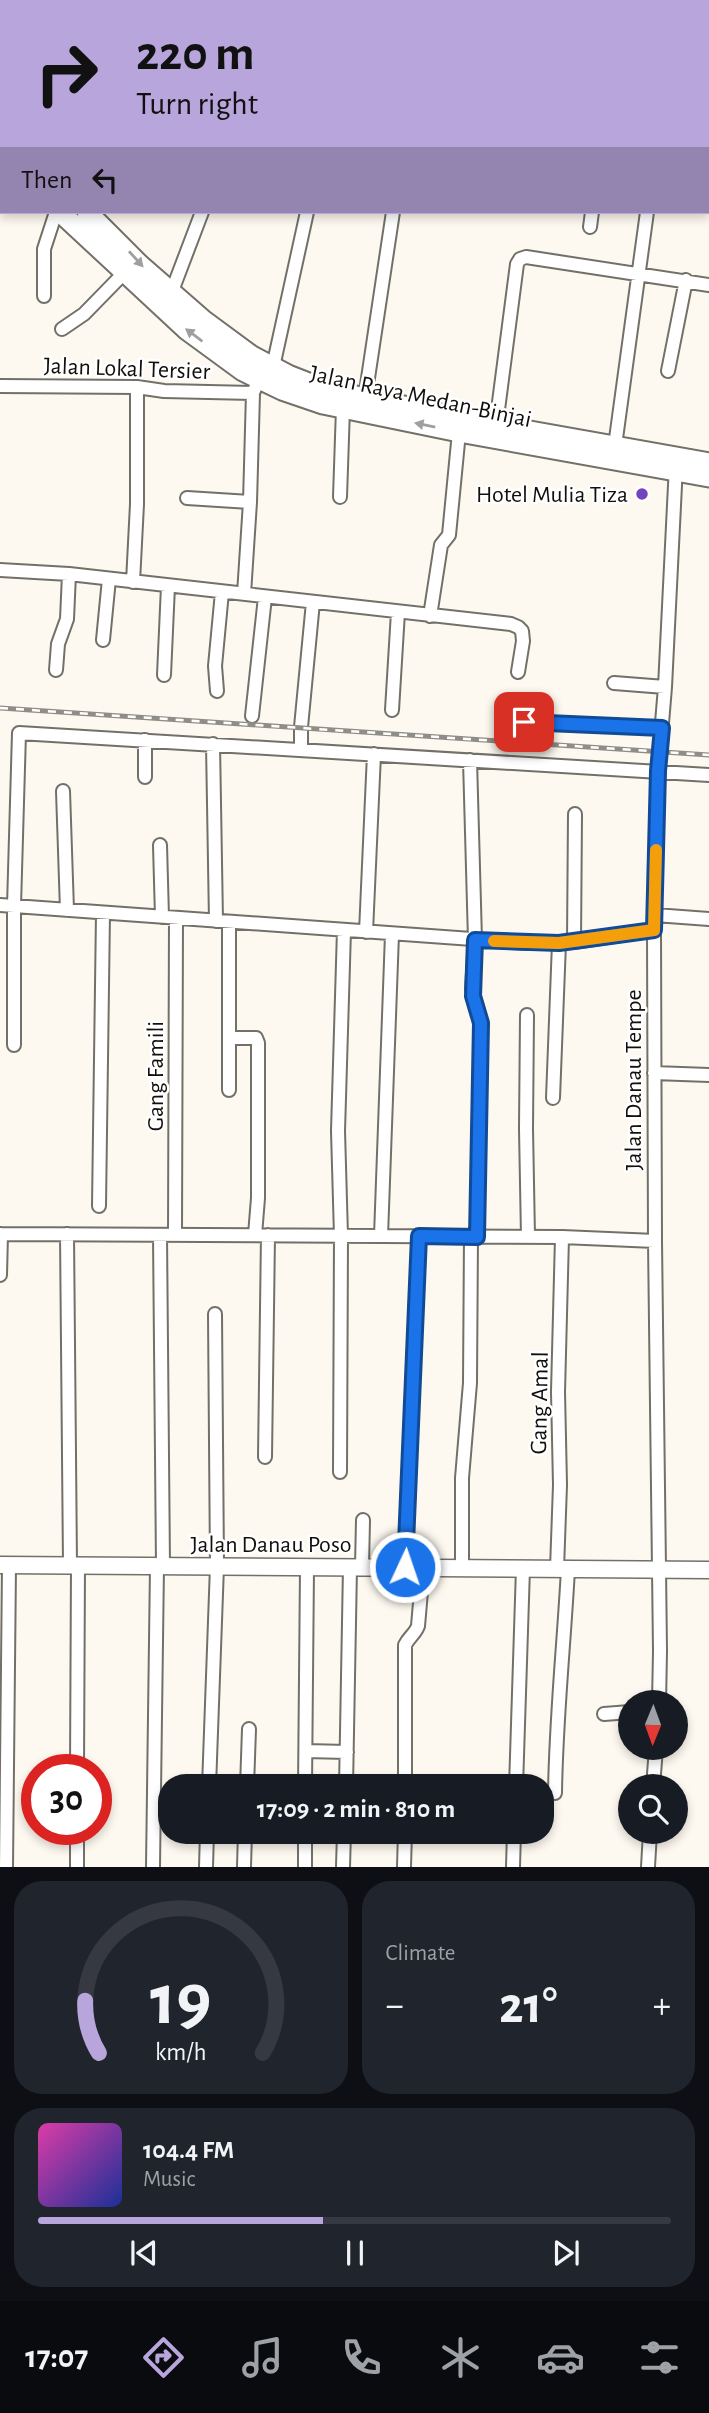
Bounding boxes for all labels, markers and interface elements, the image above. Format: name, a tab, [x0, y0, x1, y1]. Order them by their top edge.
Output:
icon: right	[21, 28, 112, 119]
text: 220 m	[136, 30, 255, 79]
text: Turn right	[136, 88, 258, 120]
icon: left	[86, 161, 124, 199]
text: Then	[21, 167, 72, 193]
one-way arrow	[128, 250, 144, 268]
one-way arrow	[185, 328, 203, 342]
street label: Jalan Lokal Tersier	[43, 354, 211, 384]
street label: Jalan Raya Medan-Binjai	[308, 362, 534, 432]
one-way arrow	[414, 419, 436, 430]
place label: Hotel Mulia Tiza	[476, 483, 628, 507]
marker: Hotel Mulia Tiza	[634, 486, 650, 502]
pin	[494, 692, 554, 752]
icon: arrive	[505, 703, 543, 741]
street label: Jalan Danau Tempe	[622, 990, 646, 1170]
street label: Gang Famili	[144, 1021, 168, 1131]
street label: Gang Amal	[527, 1351, 553, 1455]
position arrow	[368, 1530, 442, 1604]
street label: Jalan Danau Poso	[190, 1533, 352, 1557]
north arrow	[618, 1690, 688, 1760]
map controls	[618, 1690, 688, 1844]
speed limit sign: 30	[21, 1754, 112, 1845]
button: search	[618, 1774, 688, 1844]
text: 17:09 · 2 min · 810 m	[257, 1796, 455, 1822]
text: Climate	[386, 1942, 455, 1965]
text: 19	[150, 1966, 211, 2039]
text: 21°	[499, 1980, 557, 2032]
text: −	[386, 1987, 404, 2025]
text: +	[653, 1987, 671, 2025]
text: km/h	[155, 2040, 207, 2065]
text: 104.4 FM	[143, 2137, 234, 2163]
text: Music	[143, 2168, 195, 2191]
icon: previous	[125, 2234, 163, 2272]
icon: pause	[336, 2234, 374, 2272]
icon: next	[547, 2234, 585, 2272]
icon: directions	[139, 2333, 188, 2382]
icon: music	[238, 2333, 287, 2382]
icon: phone	[337, 2333, 386, 2382]
icon: climate	[436, 2333, 485, 2382]
icon: car	[536, 2333, 585, 2382]
icon: filters	[635, 2333, 684, 2382]
text: 17:07	[25, 2341, 88, 2373]

